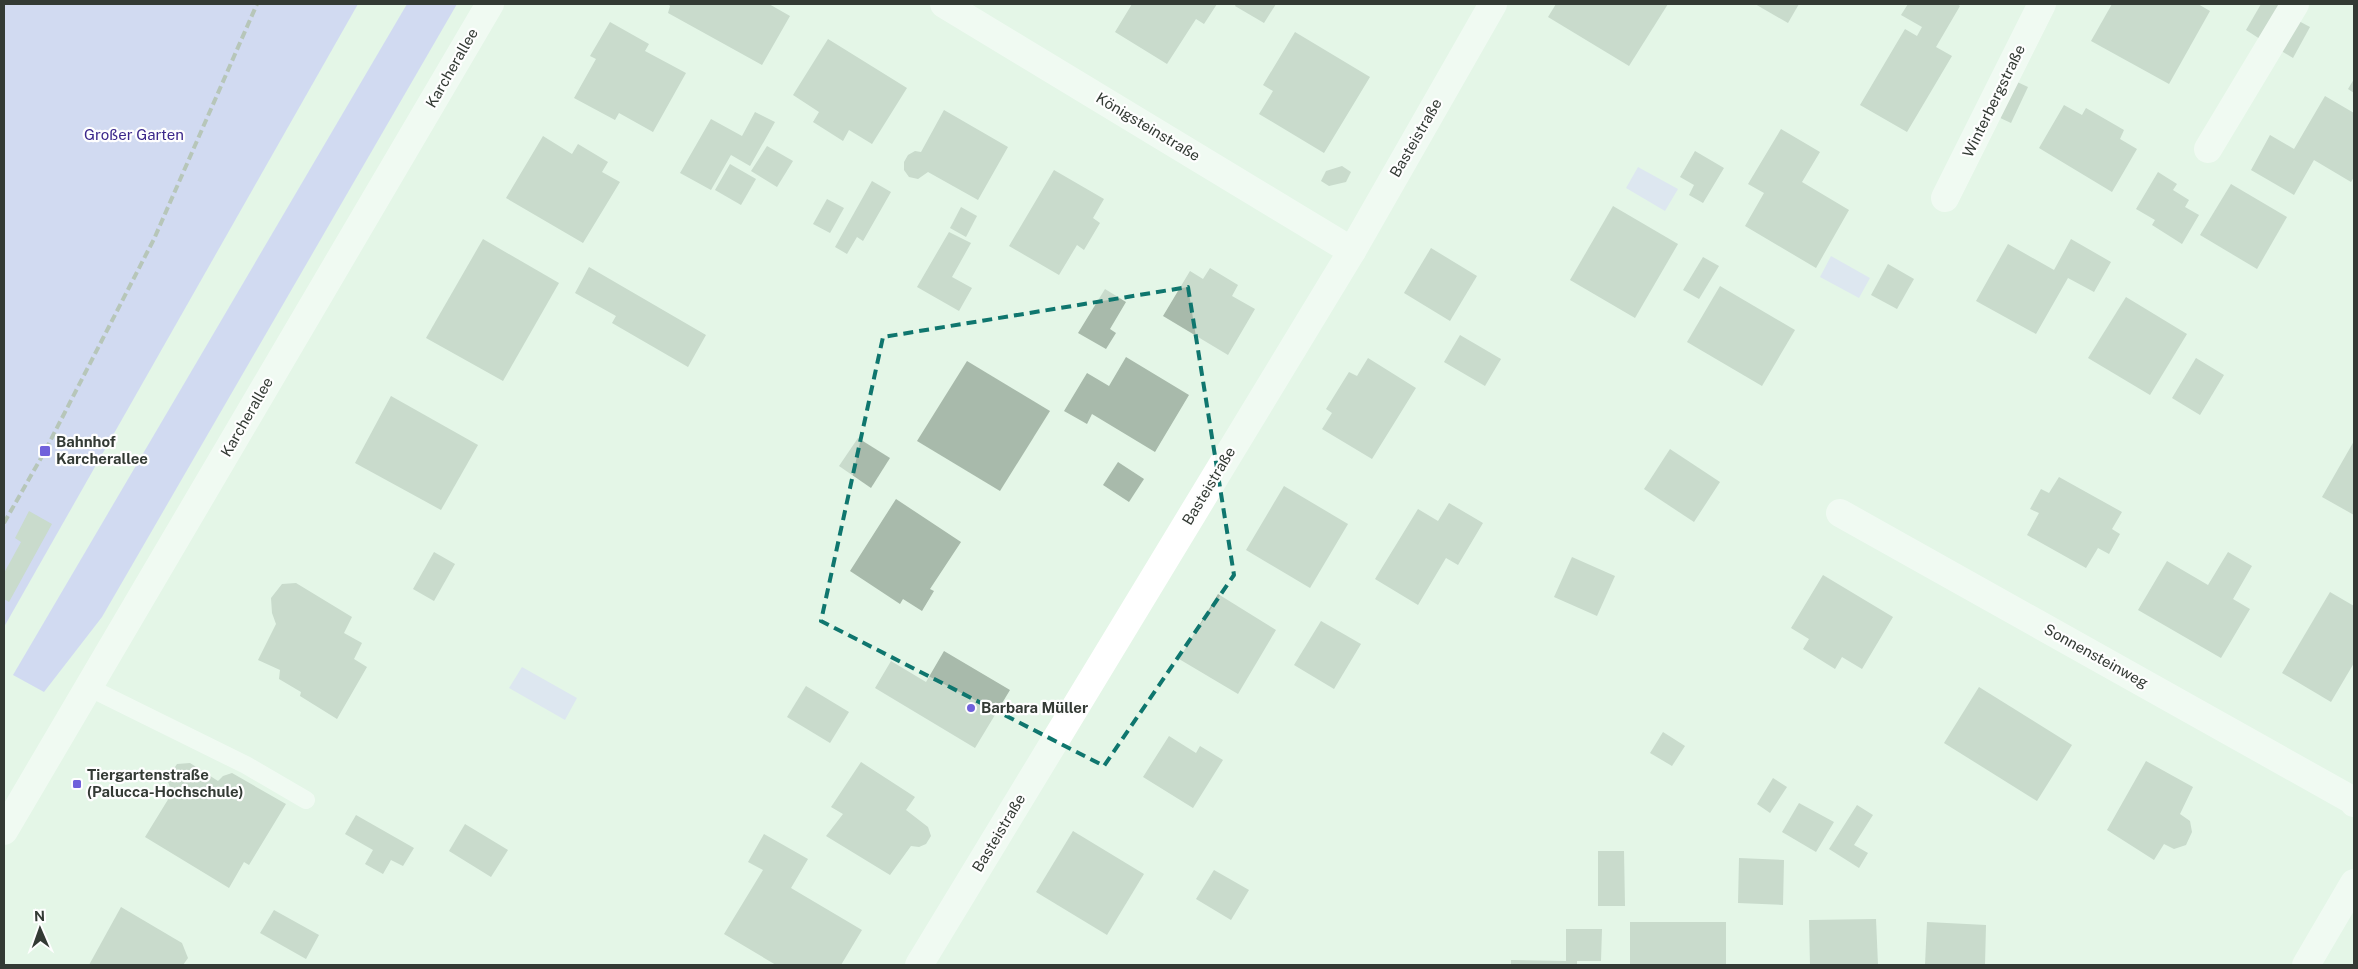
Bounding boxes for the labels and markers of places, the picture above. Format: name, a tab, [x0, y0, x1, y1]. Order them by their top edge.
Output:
place label: Bahnhof Karcherallee	[56, 433, 148, 467]
marker: Bahnhof Karcherallee	[38, 444, 52, 458]
place label: Barbara Müller	[981, 699, 1088, 716]
marker: Barbara Müller	[965, 702, 977, 714]
place label: Tiergartenstraße (Palucca-Hochschule)	[87, 766, 243, 800]
marker: Tiergartenstraße (Palucca-Hochschule)	[71, 778, 83, 790]

